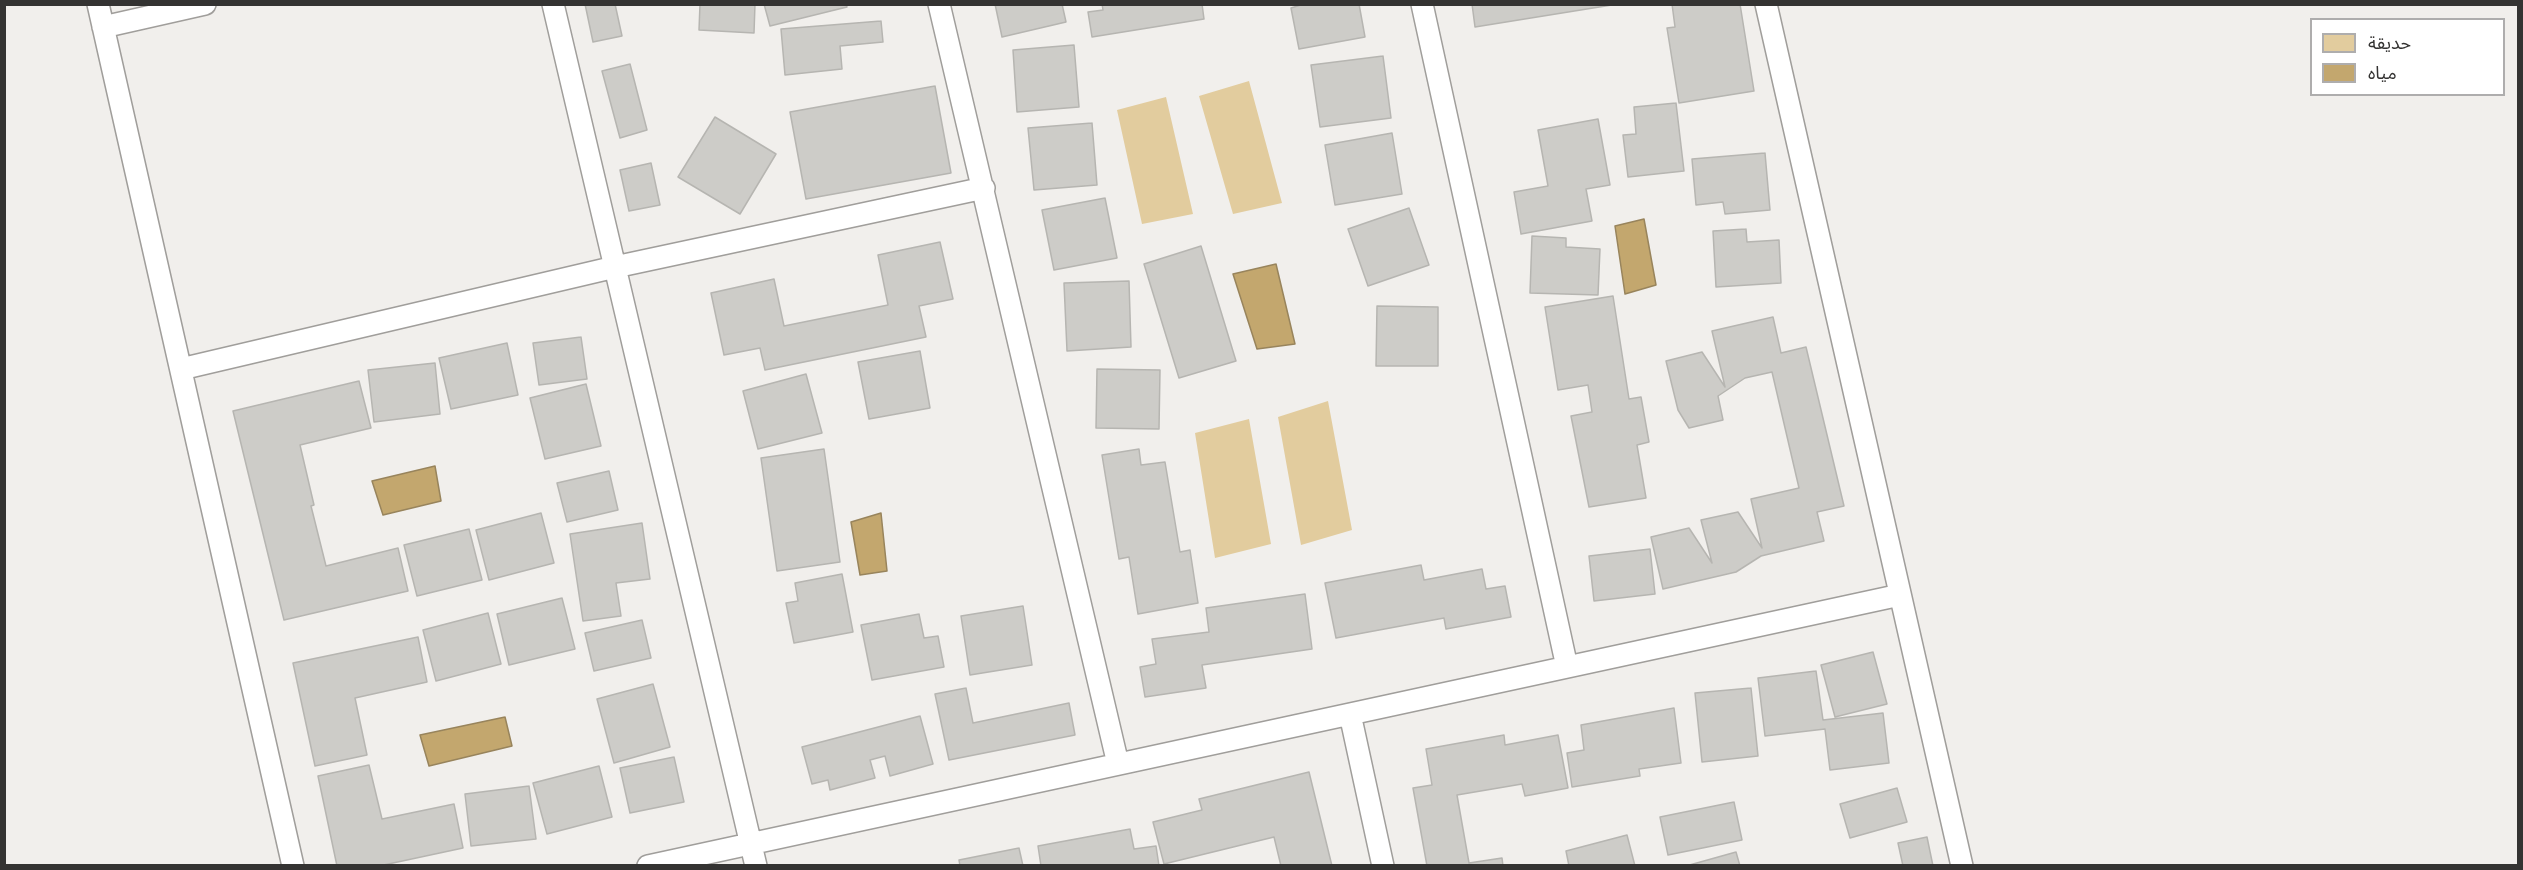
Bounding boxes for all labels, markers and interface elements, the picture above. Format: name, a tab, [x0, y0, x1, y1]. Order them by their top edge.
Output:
legend	[2310, 18, 2505, 96]
text: حديقة	[2368, 31, 2411, 54]
text: مياه	[2368, 61, 2397, 84]

